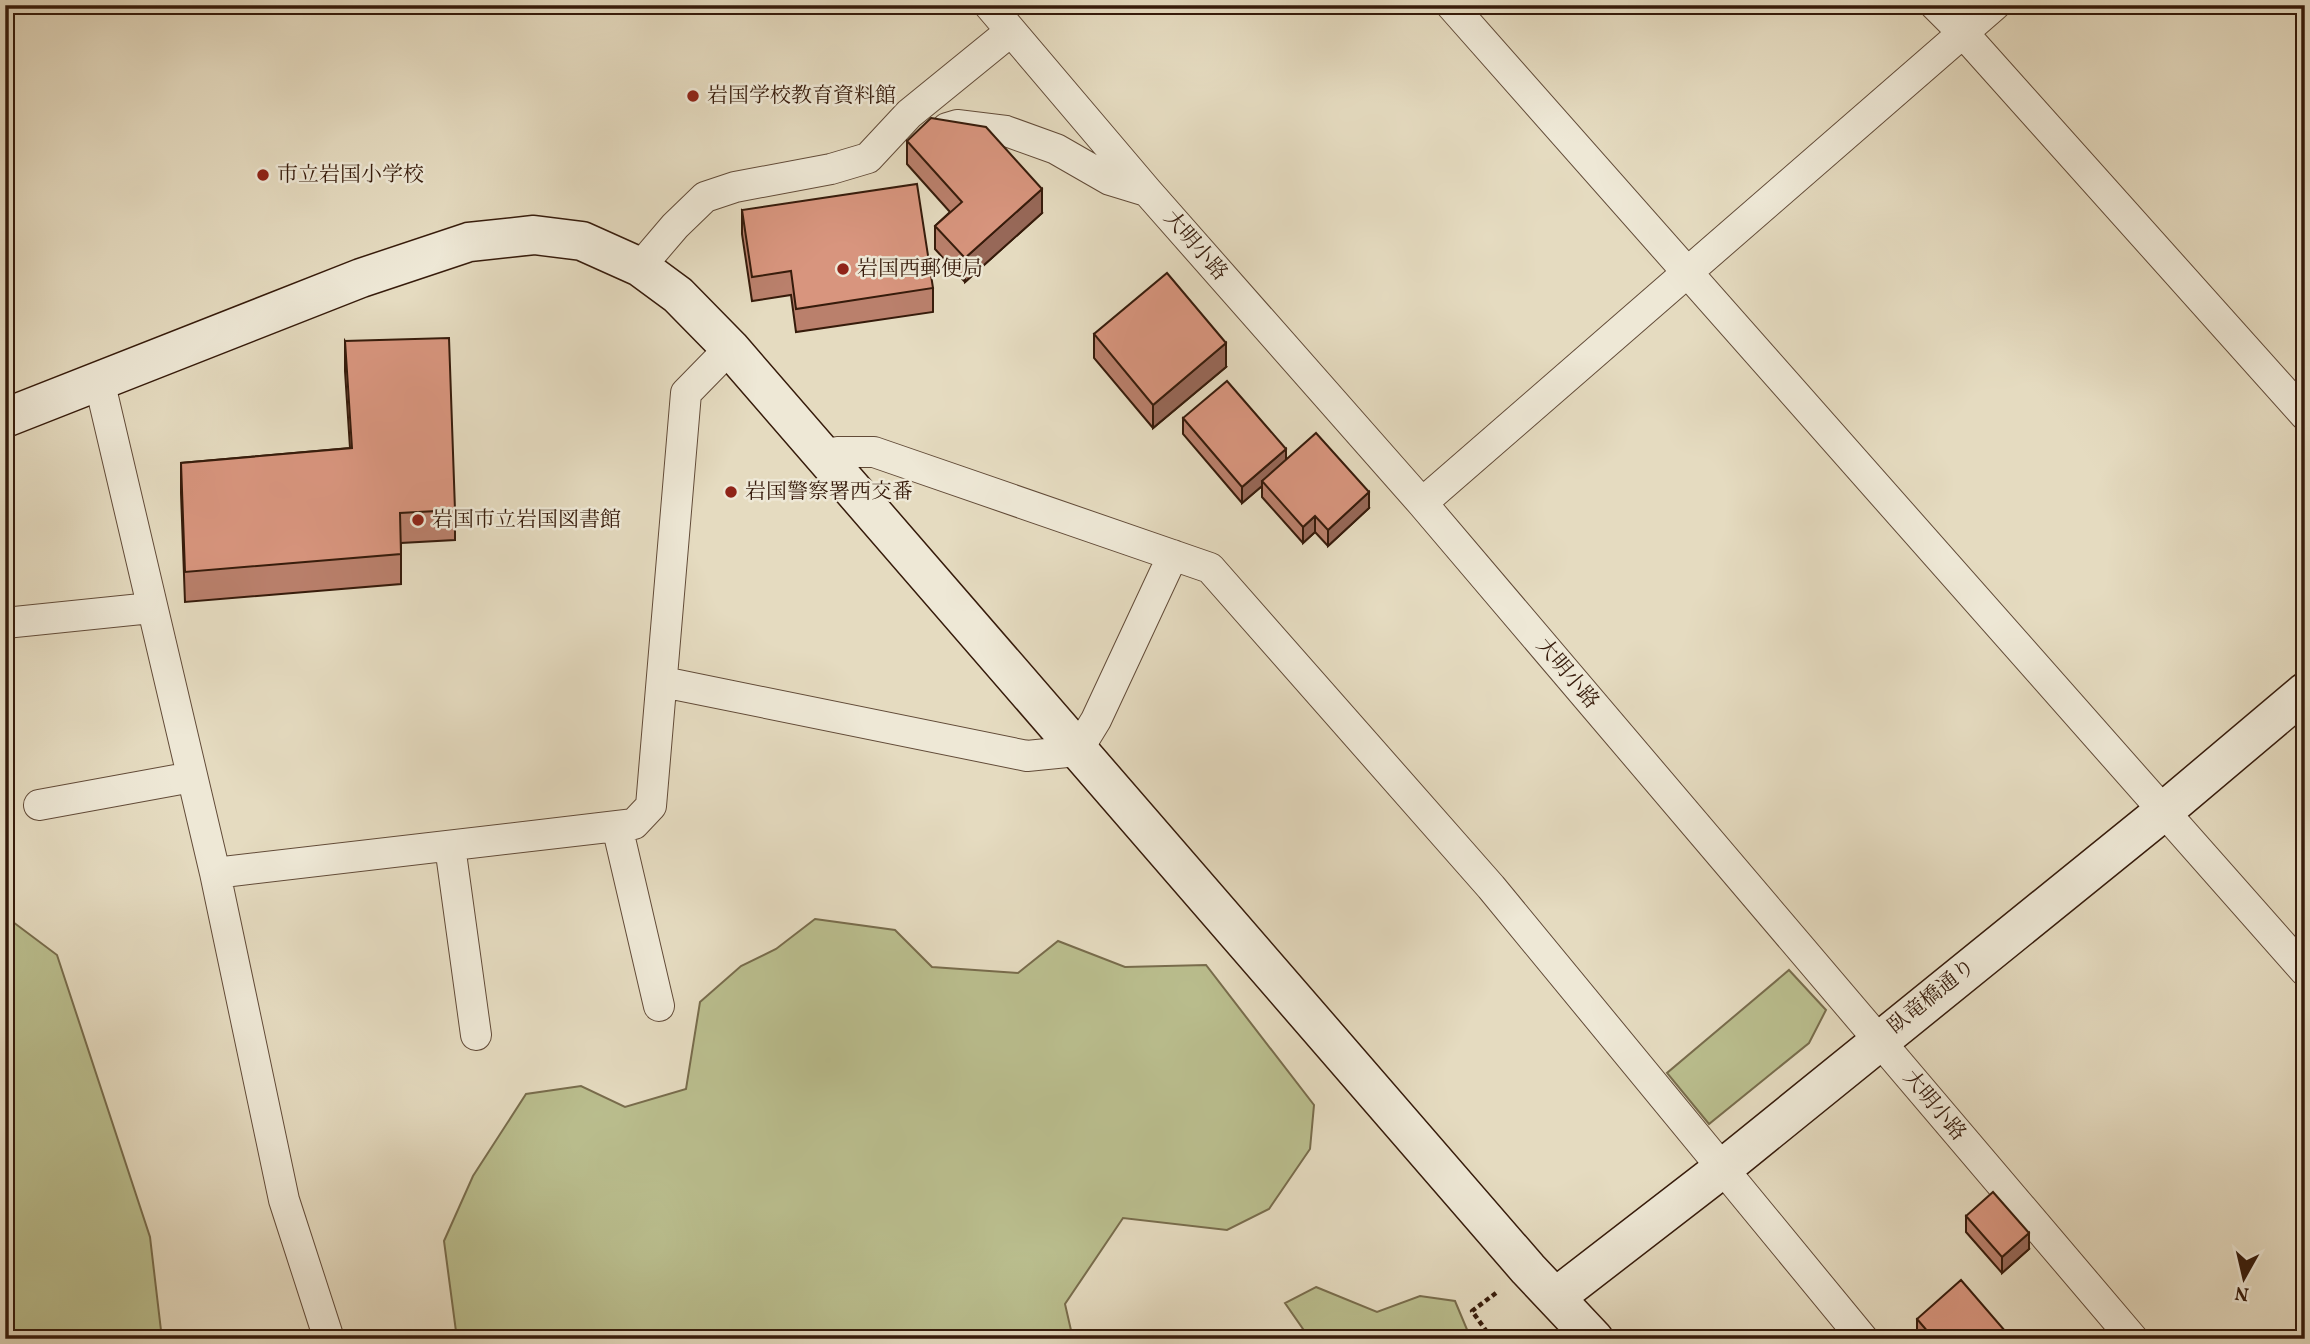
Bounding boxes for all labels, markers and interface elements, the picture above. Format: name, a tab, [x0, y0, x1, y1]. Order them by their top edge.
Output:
place label: 岩国学校教育資料館	[707, 82, 896, 111]
marker: 岩国学校教育資料館	[685, 88, 701, 104]
place label: 市立岩国小学校	[277, 161, 424, 190]
marker: 市立岩国小学校	[255, 167, 271, 183]
street label: 大明小路	[1157, 205, 1233, 287]
place label: 岩国西郵便局	[857, 255, 983, 284]
marker: 岩国西郵便局	[835, 261, 851, 277]
place label: 岩国警察署西交番	[745, 478, 913, 507]
marker: 岩国警察署西交番	[723, 484, 739, 500]
place label: 岩国市立岩国図書館	[432, 506, 621, 535]
marker: 岩国市立岩国図書館	[410, 512, 426, 528]
street label: 大明小路	[1529, 633, 1605, 715]
street label: 臥竜橋通り	[1882, 953, 1982, 1041]
street label: 大明小路	[1896, 1065, 1972, 1147]
north arrow	[2208, 1242, 2278, 1312]
text: N	[2233, 1279, 2251, 1307]

